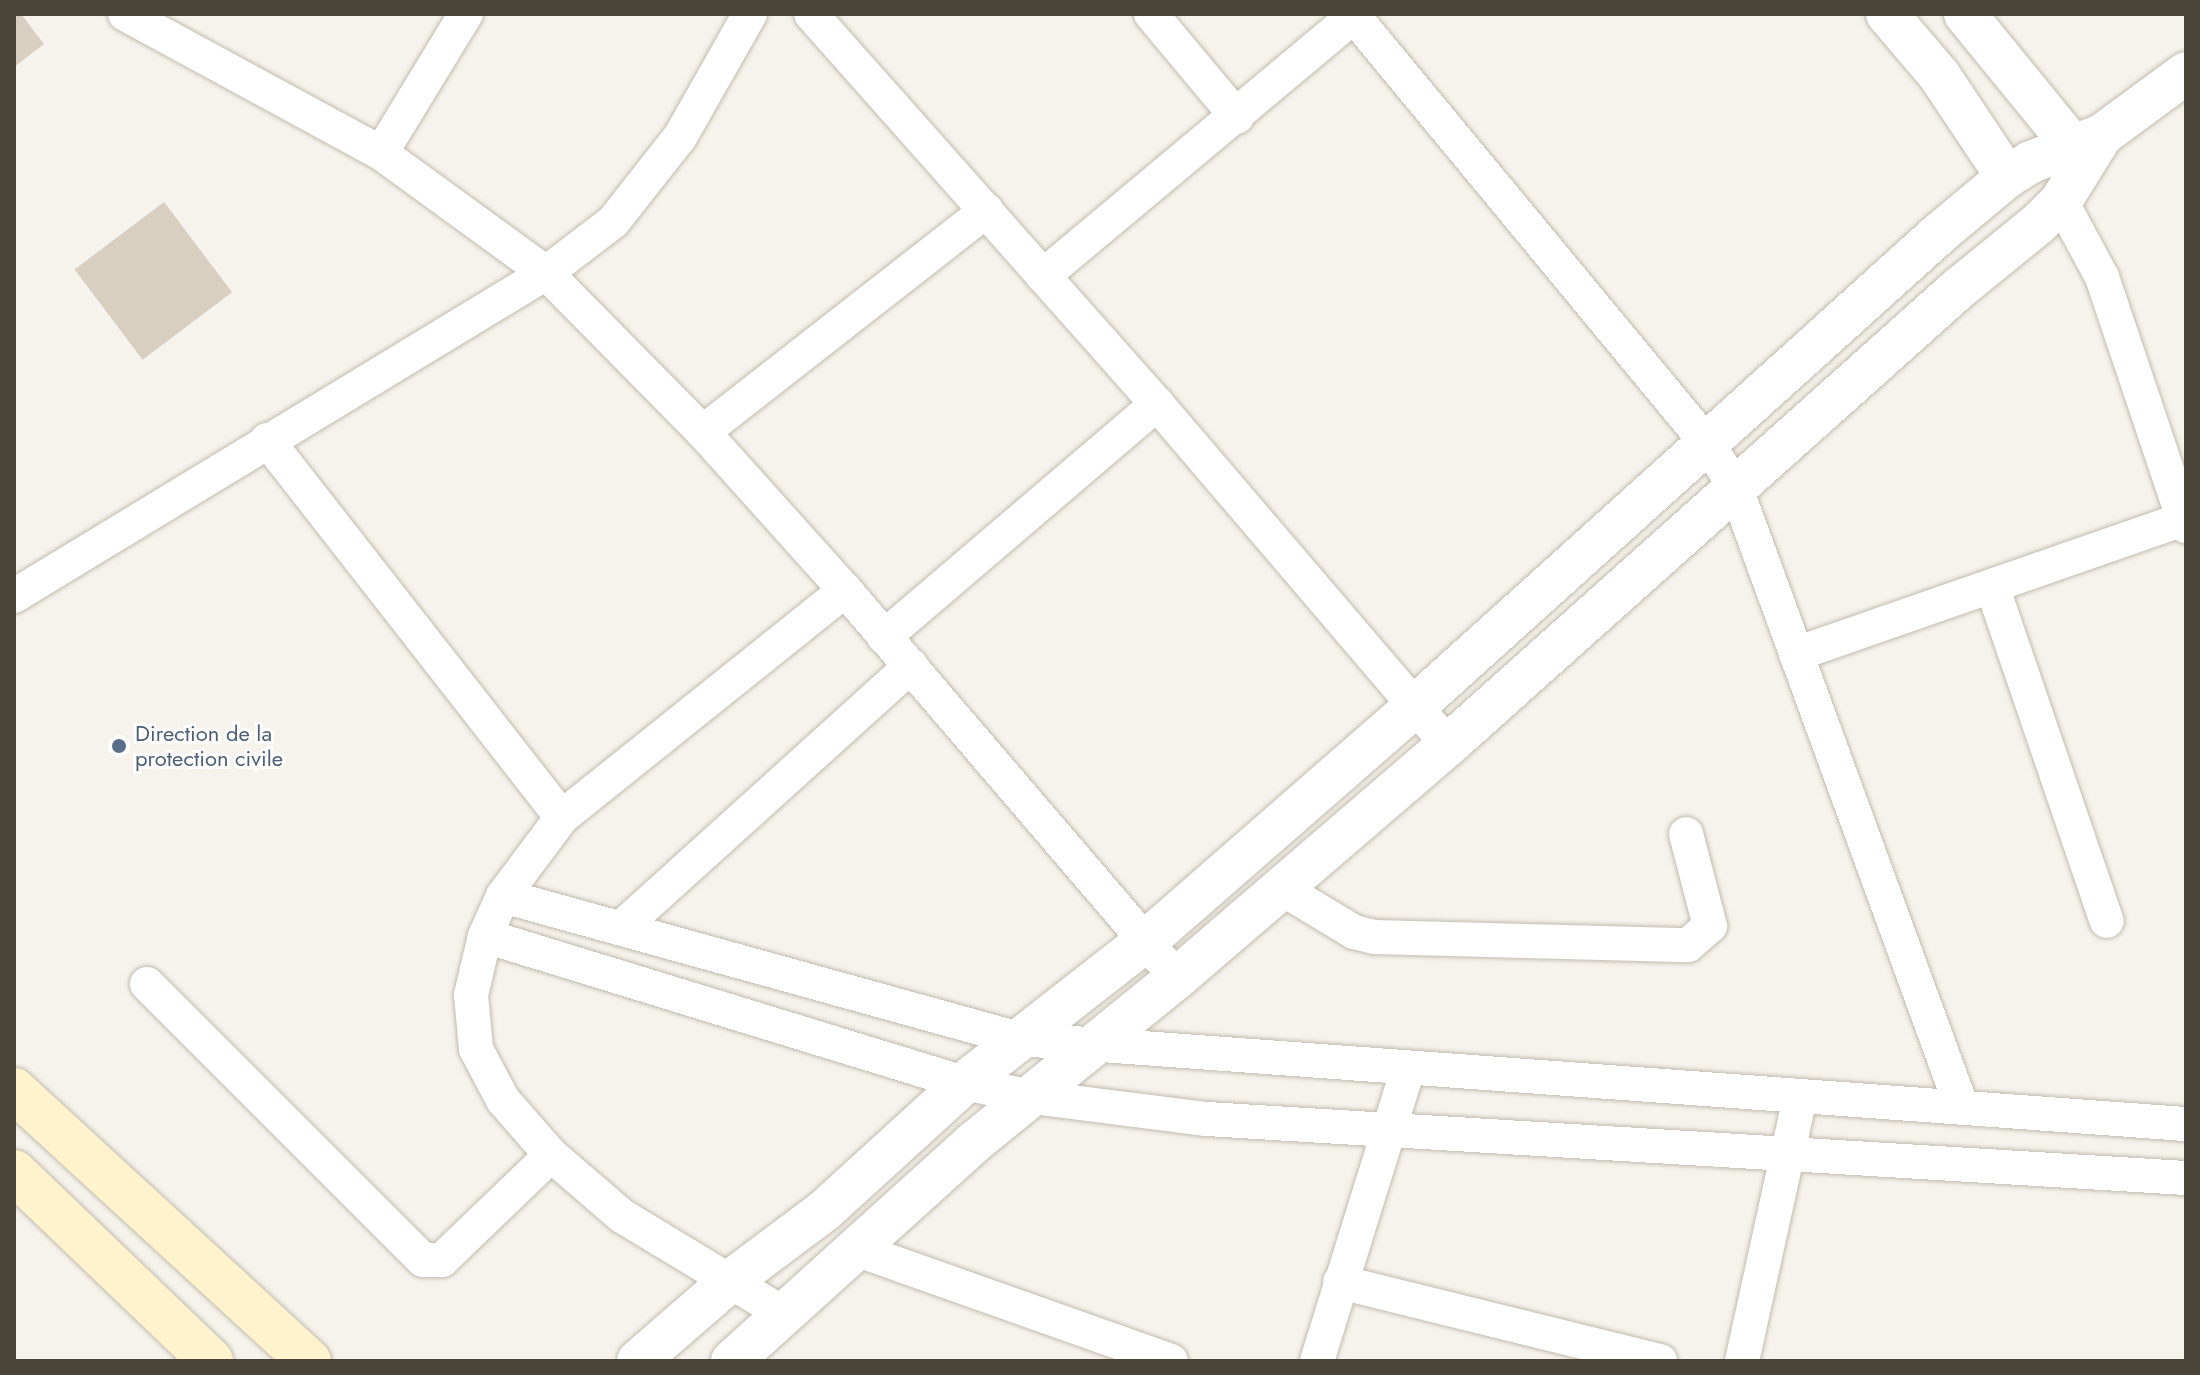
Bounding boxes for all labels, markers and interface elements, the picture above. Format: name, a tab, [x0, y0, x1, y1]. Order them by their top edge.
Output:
place label: Direction de la protection civile	[135, 720, 283, 772]
marker: Direction de la protection civile	[110, 737, 128, 755]

